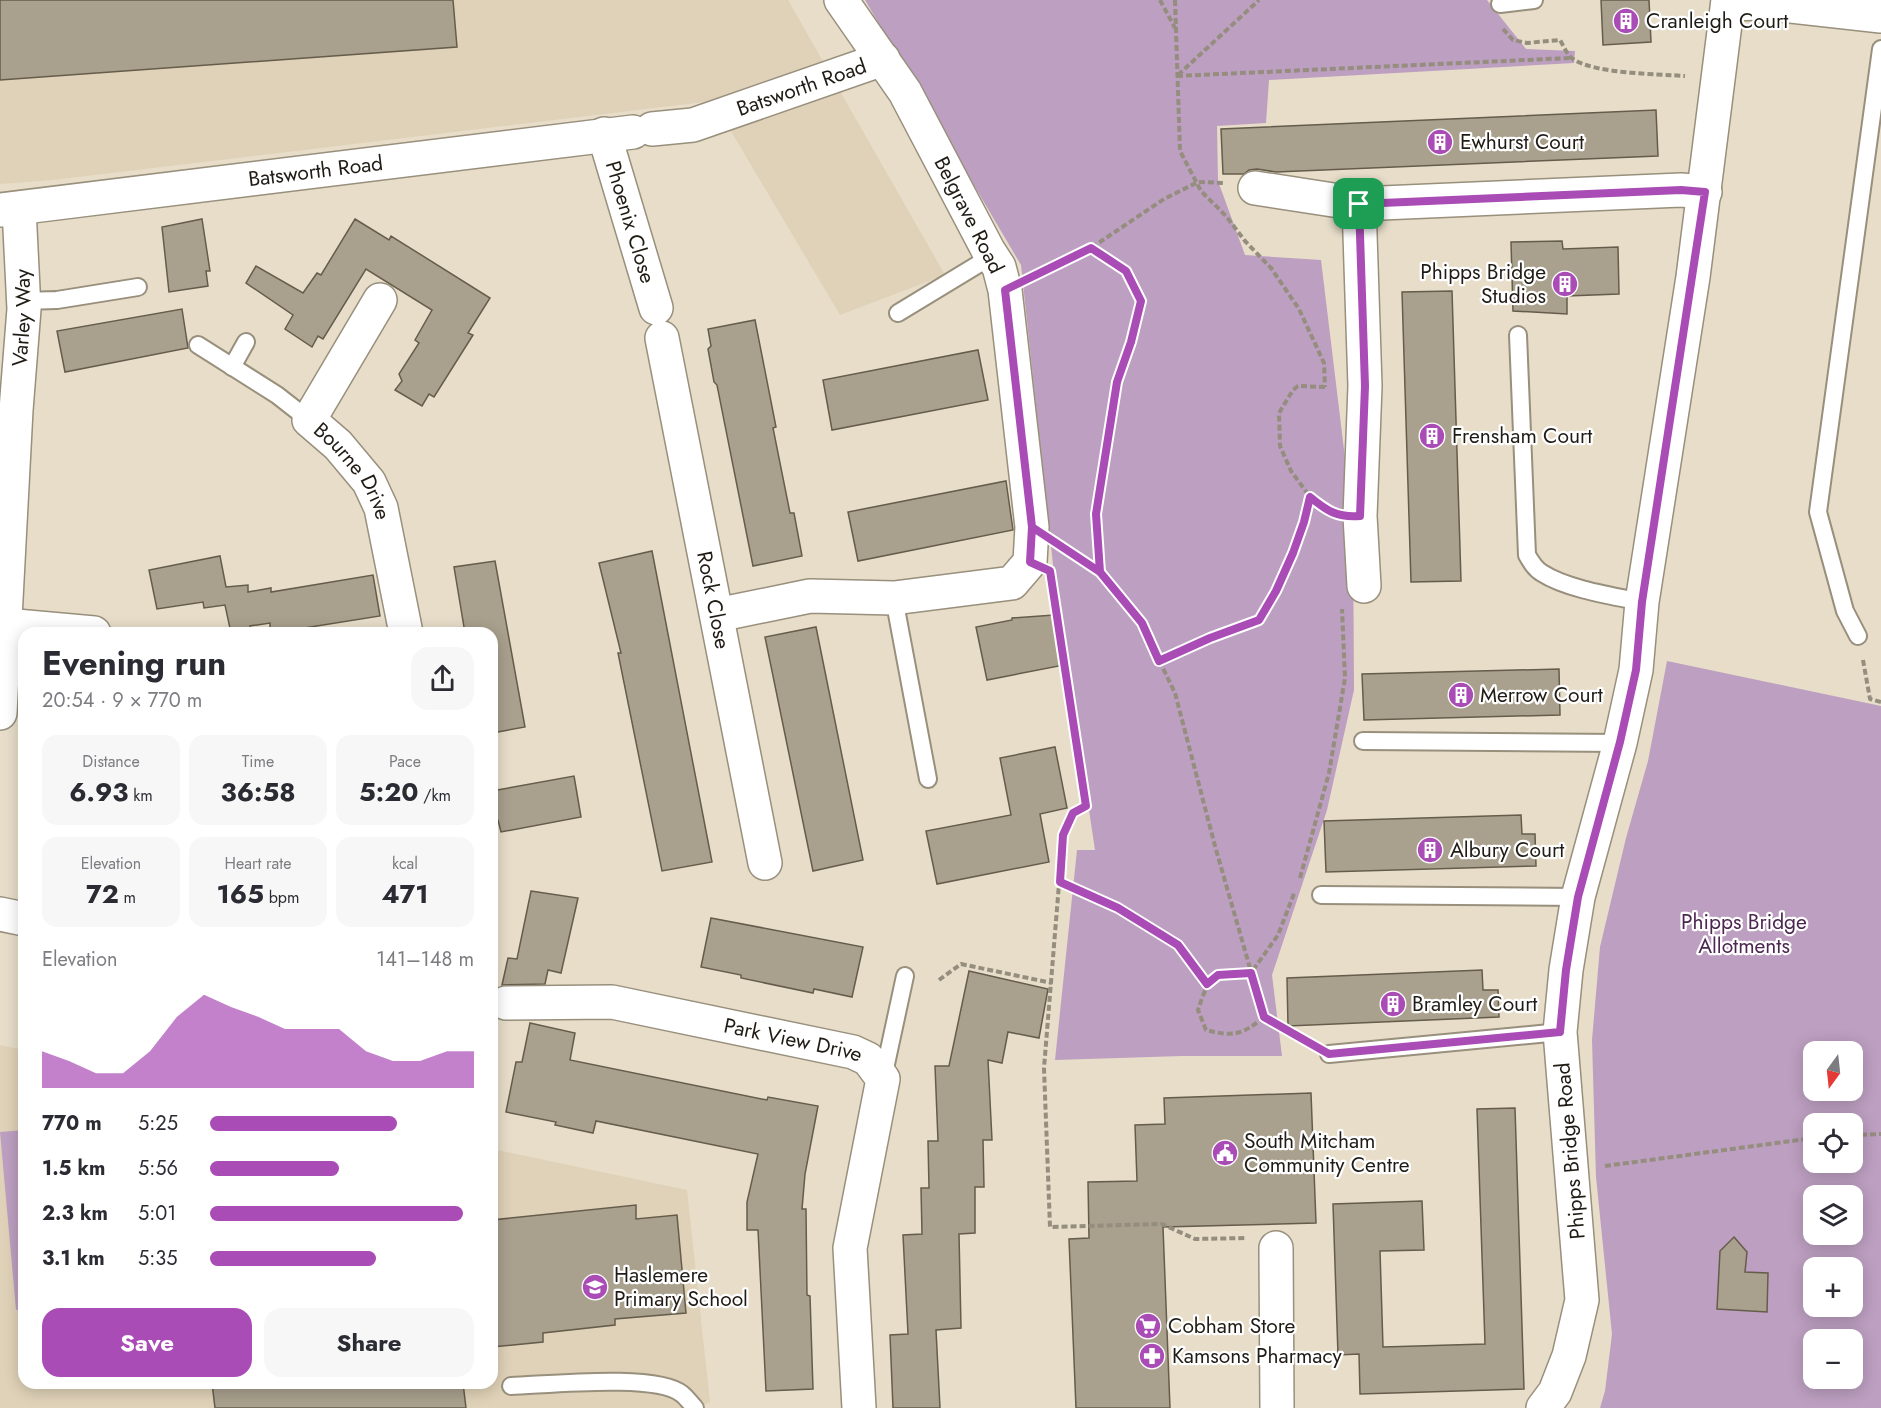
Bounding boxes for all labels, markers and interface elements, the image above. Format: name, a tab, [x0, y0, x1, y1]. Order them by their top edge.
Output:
building icon: Cranleigh Court	[1611, 6, 1641, 36]
place label: Cranleigh Court	[1646, 6, 1788, 36]
street label: Batsworth Road	[732, 51, 870, 124]
building icon: Ewhurst Court	[1425, 127, 1455, 157]
place label: Ewhurst Court	[1460, 127, 1584, 157]
street label: Batsworth Road	[246, 148, 385, 194]
street label: Belgrave Road	[927, 151, 1011, 279]
street label: Phoenix Close	[598, 157, 663, 287]
pin	[1333, 178, 1384, 229]
icon: arrive	[1342, 187, 1375, 220]
place label: Phipps Bridge Studios	[1420, 257, 1546, 311]
street label: Varley Way	[4, 267, 39, 368]
building icon: Phipps Bridge Studios	[1550, 269, 1580, 299]
street label: Bourne Drive	[307, 415, 398, 522]
building icon: Frensham Court	[1417, 421, 1447, 451]
place label: Frensham Court	[1452, 421, 1592, 451]
street label: Rock Close	[689, 549, 738, 652]
text: Evening run	[42, 640, 226, 687]
button: share	[411, 647, 474, 710]
building icon: Merrow Court	[1446, 680, 1476, 710]
place label: Merrow Court	[1480, 680, 1603, 710]
text: 20:54 · 9 × 770 m	[42, 686, 202, 715]
text: Distance	[82, 750, 140, 773]
text: Time	[242, 750, 274, 773]
text: Pace	[389, 750, 421, 773]
text: 6.93	[69, 773, 128, 811]
text: 36:58	[221, 773, 295, 811]
text: 5:20	[359, 773, 418, 811]
text: km	[128, 784, 153, 807]
text: /km	[418, 784, 451, 807]
building icon: Albury Court	[1415, 835, 1445, 865]
place label: Albury Court	[1450, 835, 1564, 865]
text: Elevation	[81, 852, 141, 875]
text: Heart rate	[225, 852, 291, 875]
text: kcal	[392, 852, 418, 875]
text: 72	[86, 875, 119, 913]
text: 165	[217, 875, 264, 913]
text: 471	[381, 875, 429, 913]
text: m	[119, 886, 136, 909]
text: bpm	[264, 886, 299, 909]
park label: Phipps Bridge Allotments	[1681, 907, 1807, 961]
text: Elevation	[42, 945, 117, 974]
text: 141–148 m	[376, 945, 474, 974]
building icon: Bramley Court	[1378, 989, 1408, 1019]
place label: Bramley Court	[1412, 989, 1537, 1019]
street label: Park View Drive	[721, 1011, 868, 1070]
north arrow	[1803, 1041, 1863, 1101]
map controls	[1803, 1041, 1863, 1389]
street label: Phipps Bridge Road	[1547, 1061, 1593, 1241]
text: 770 m	[42, 1109, 102, 1138]
text: 5:25	[138, 1109, 178, 1138]
button: locate	[1803, 1113, 1863, 1173]
place label: South Mitcham Community Centre	[1244, 1126, 1410, 1180]
public building icon: South Mitcham Community Centre	[1210, 1138, 1240, 1168]
text: 1.5 km	[42, 1154, 105, 1183]
text: 5:56	[138, 1154, 178, 1183]
button: layers	[1803, 1185, 1863, 1245]
text: 2.3 km	[42, 1199, 108, 1228]
text: 5:01	[138, 1199, 176, 1228]
text: 3.1 km	[42, 1244, 105, 1273]
text: 5:35	[138, 1244, 177, 1273]
button: +	[1803, 1257, 1863, 1317]
place label: Haslemere Primary School	[614, 1260, 748, 1314]
school or university icon: Haslemere Primary School	[580, 1272, 610, 1302]
button: Save	[42, 1308, 252, 1377]
button: Share	[264, 1308, 474, 1377]
supermarket icon: Cobham Store	[1133, 1311, 1163, 1341]
place label: Cobham Store	[1168, 1311, 1296, 1341]
button: −	[1803, 1329, 1863, 1389]
pharmacy icon: Kamsons Pharmacy	[1137, 1341, 1167, 1371]
place label: Kamsons Pharmacy	[1172, 1341, 1342, 1371]

